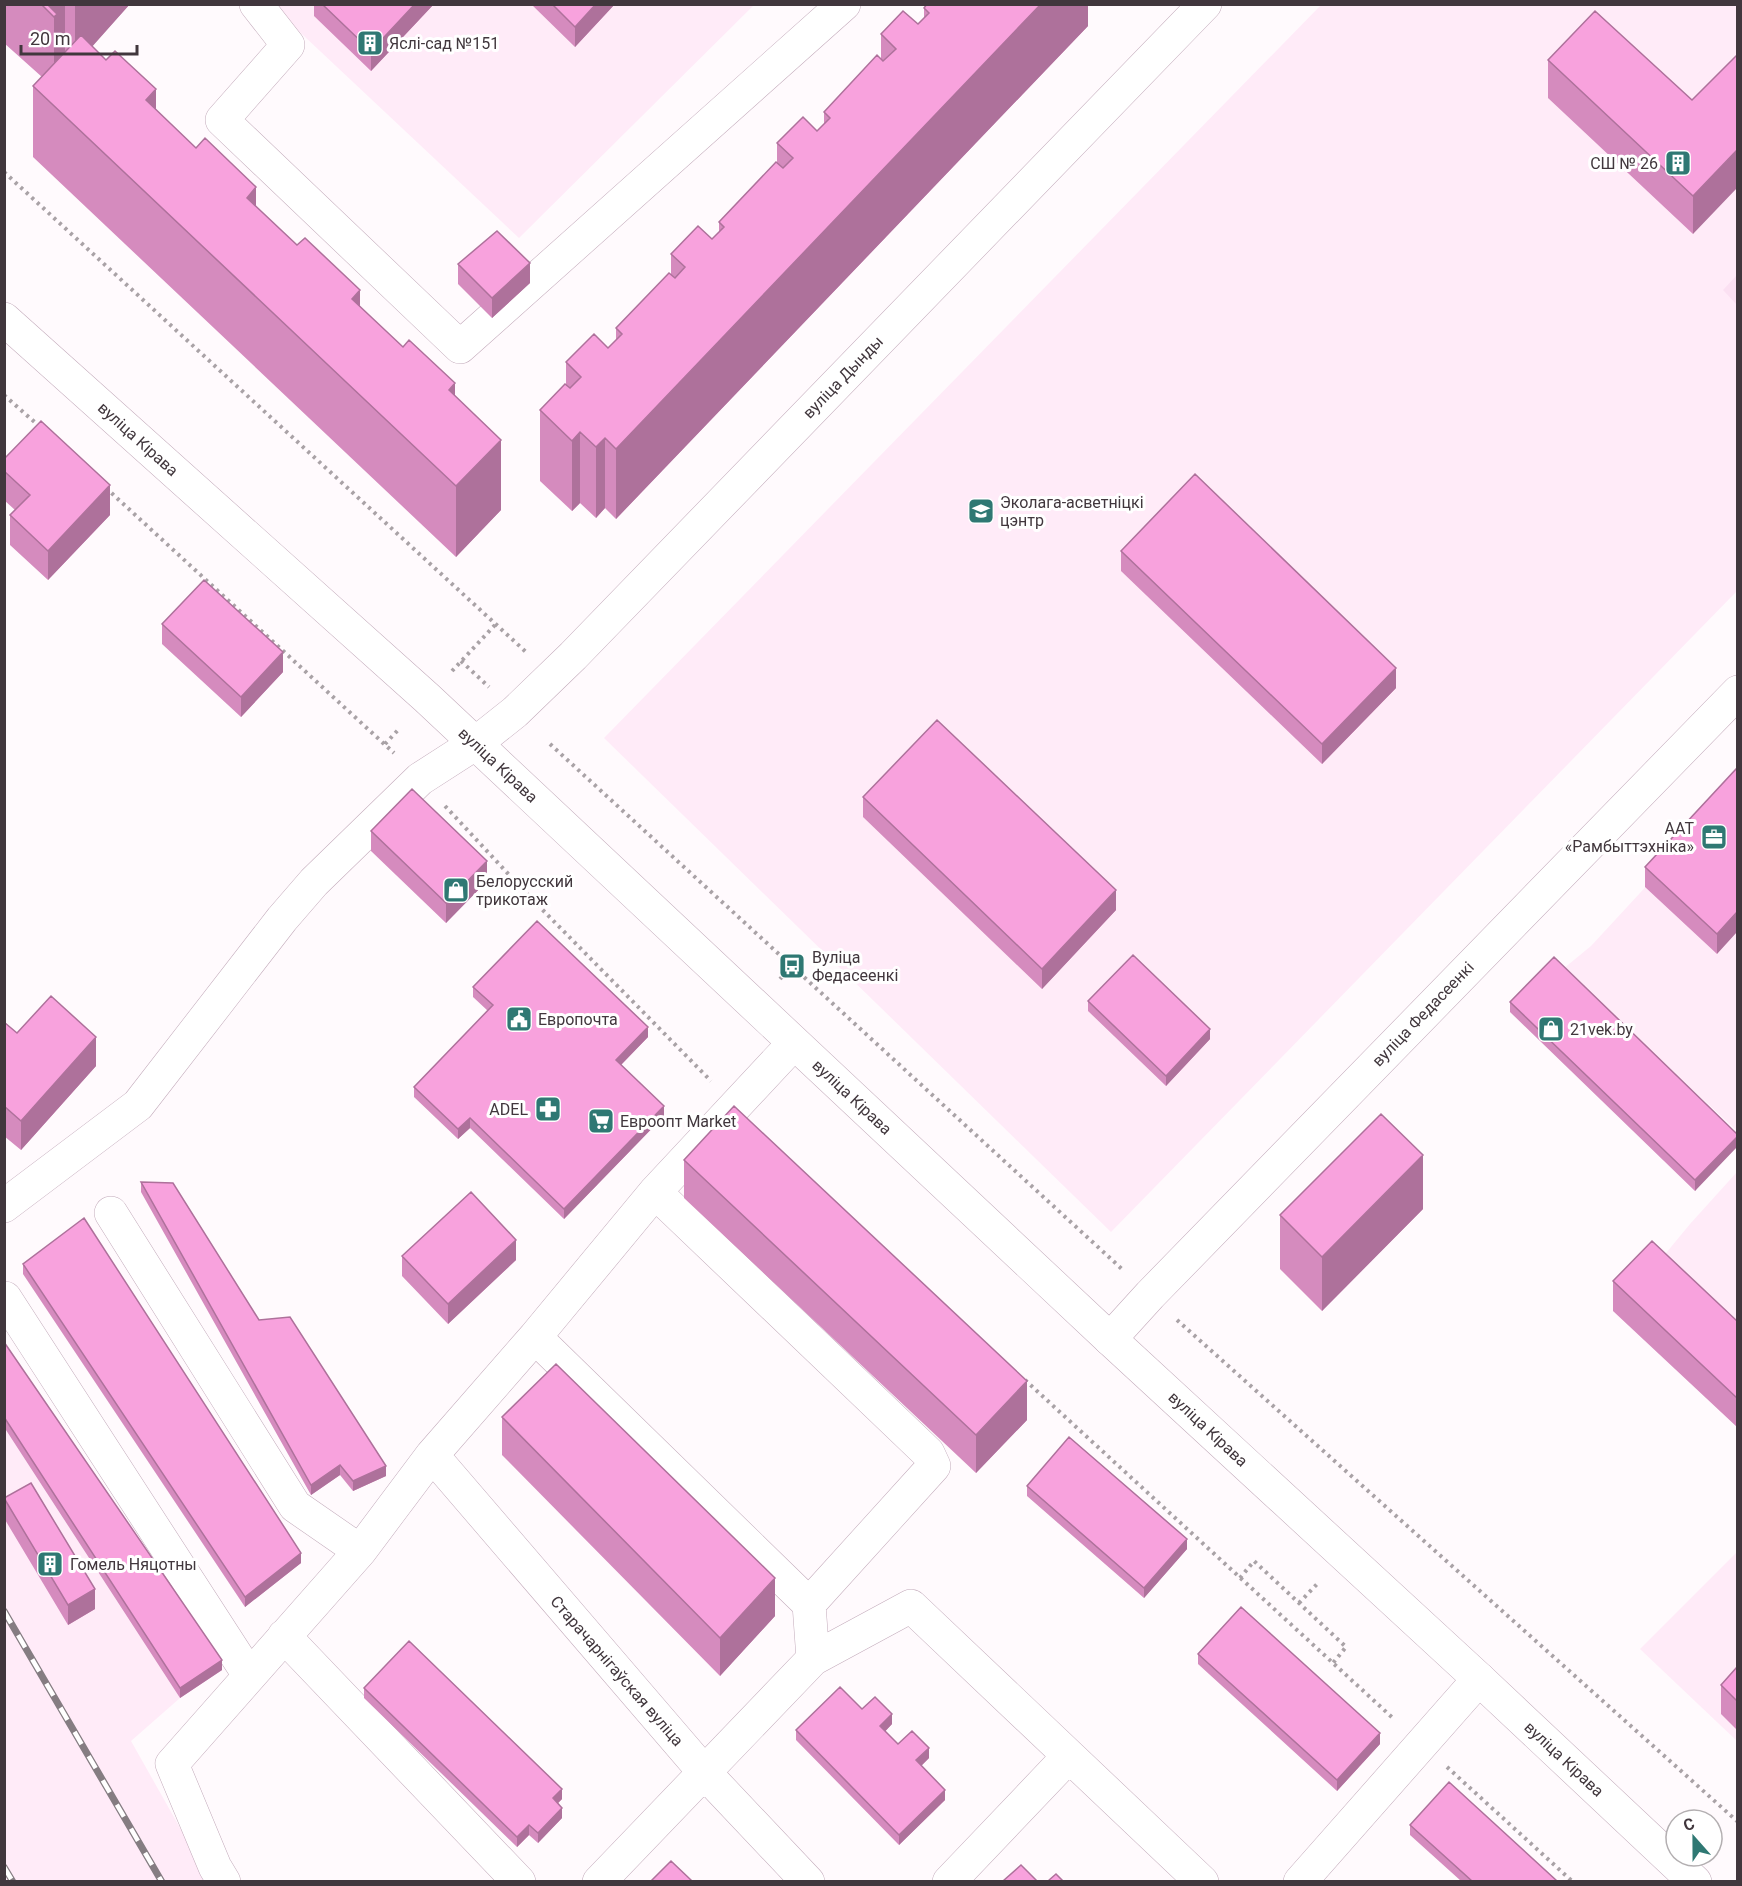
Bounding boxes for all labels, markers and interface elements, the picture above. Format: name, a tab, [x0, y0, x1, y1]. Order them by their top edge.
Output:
scale bar	[21, 18, 136, 56]
text: 20 m	[30, 28, 70, 49]
building icon: Яслі-сад №151	[355, 28, 385, 58]
place label: Яслі-сад №151	[389, 34, 499, 53]
building icon: СШ № 26	[1663, 148, 1693, 178]
place label: СШ № 26	[1590, 154, 1658, 173]
street label: вуліца Дынды	[799, 332, 887, 422]
street label: вуліца Кірава	[94, 398, 182, 480]
place label: Эколага-асветніцкі цэнтр	[1000, 493, 1144, 530]
school or university icon: Эколага-асветніцкі цэнтр	[966, 496, 996, 526]
street label: вуліца Кірава	[454, 723, 542, 807]
place label: ААТ «Рамбыттэхніка»	[1565, 819, 1694, 856]
office icon: ААТ «Рамбыттэхніка»	[1699, 822, 1729, 852]
place label: Белорусский трикотаж	[476, 872, 573, 909]
shop icon: Белорусский трикотаж	[441, 875, 471, 905]
place label: Вуліца Федасеенкі	[812, 948, 898, 985]
bus stop icon: Вуліца Федасеенкі	[777, 951, 807, 981]
street label: вуліца Федасеенкі	[1368, 958, 1478, 1070]
public building icon: Европочта	[504, 1004, 534, 1034]
place label: Европочта	[538, 1010, 618, 1029]
shop icon: 21vek.by	[1536, 1014, 1566, 1044]
place label: 21vek.by	[1570, 1020, 1633, 1039]
street label: вуліца Кірава	[808, 1055, 896, 1139]
pharmacy icon: ADEL	[533, 1094, 563, 1124]
place label: ADEL	[489, 1100, 528, 1119]
supermarket icon: Евроопт Market	[586, 1106, 616, 1136]
place label: Евроопт Market	[620, 1112, 736, 1131]
street label: вуліца Кірава	[1164, 1387, 1252, 1471]
building icon: Гомель Няцотны	[35, 1549, 65, 1579]
place label: Гомель Няцотны	[70, 1555, 197, 1574]
street label: Старачарнігаўская вуліца	[547, 1592, 687, 1750]
street label: вуліца Кірава	[1520, 1717, 1608, 1801]
north arrow	[1664, 1808, 1724, 1868]
text: С	[1681, 1814, 1697, 1835]

